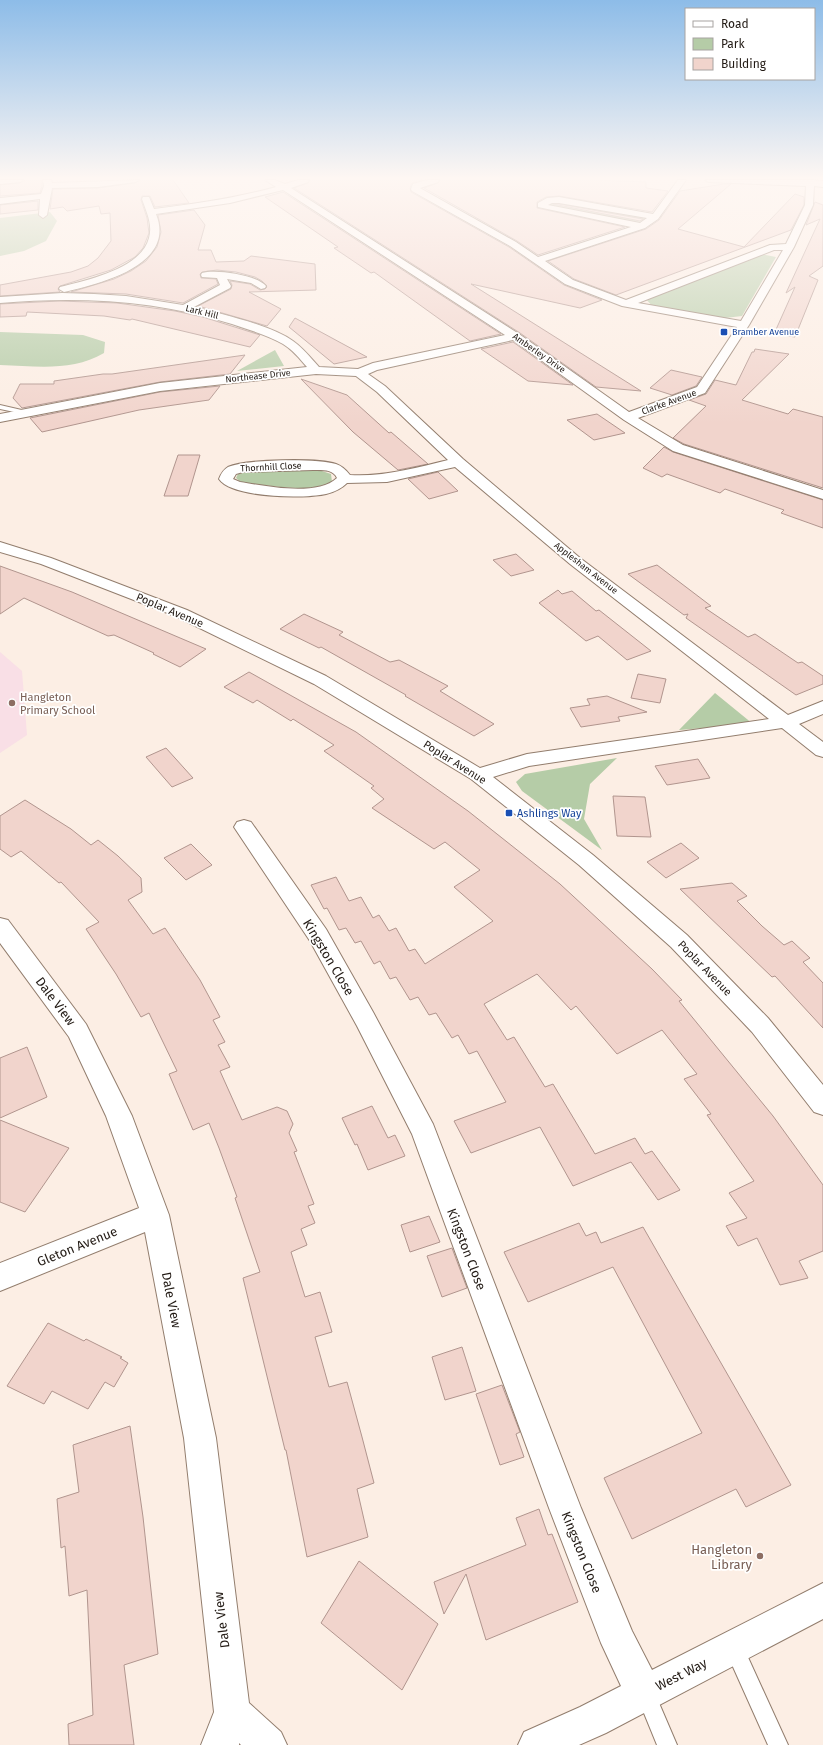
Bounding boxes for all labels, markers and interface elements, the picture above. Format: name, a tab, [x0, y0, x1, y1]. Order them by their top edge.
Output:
legend	[685, 8, 815, 80]
text: Road	[721, 17, 749, 31]
text: Park	[721, 37, 745, 51]
text: Building	[721, 57, 767, 71]
street label: Lark Hill	[184, 303, 220, 321]
marker: Bramber Avenue	[719, 327, 729, 337]
place label: Bramber Avenue	[732, 327, 799, 337]
street label: Amberley Drive	[511, 331, 567, 375]
street label: Northease Drive	[225, 368, 291, 384]
street label: Clarke Avenue	[640, 387, 698, 417]
street label: Thornhill Close	[240, 460, 302, 474]
street label: Applesham Avenue	[552, 540, 620, 596]
street label: Poplar Avenue	[134, 590, 205, 630]
place label: Hangleton Primary School	[20, 691, 95, 717]
marker: Hangleton Primary School	[7, 698, 17, 708]
street label: Poplar Avenue	[421, 738, 489, 787]
place label: Ashlings Way	[517, 807, 582, 820]
marker: Ashlings Way	[504, 808, 514, 818]
street label: Kingston Close	[300, 916, 357, 998]
street label: Poplar Avenue	[675, 938, 734, 999]
street label: Dale View	[33, 974, 79, 1029]
street label: Kingston Close	[444, 1206, 489, 1292]
street label: Gleton Avenue	[35, 1224, 120, 1269]
street label: Dale View	[159, 1271, 184, 1330]
street label: Kingston Close	[558, 1509, 605, 1595]
place label: Hangleton Library	[691, 1542, 753, 1572]
marker: Hangleton Library	[755, 1551, 765, 1561]
street label: Dale View	[211, 1590, 232, 1649]
street label: West Way	[653, 1655, 710, 1694]

